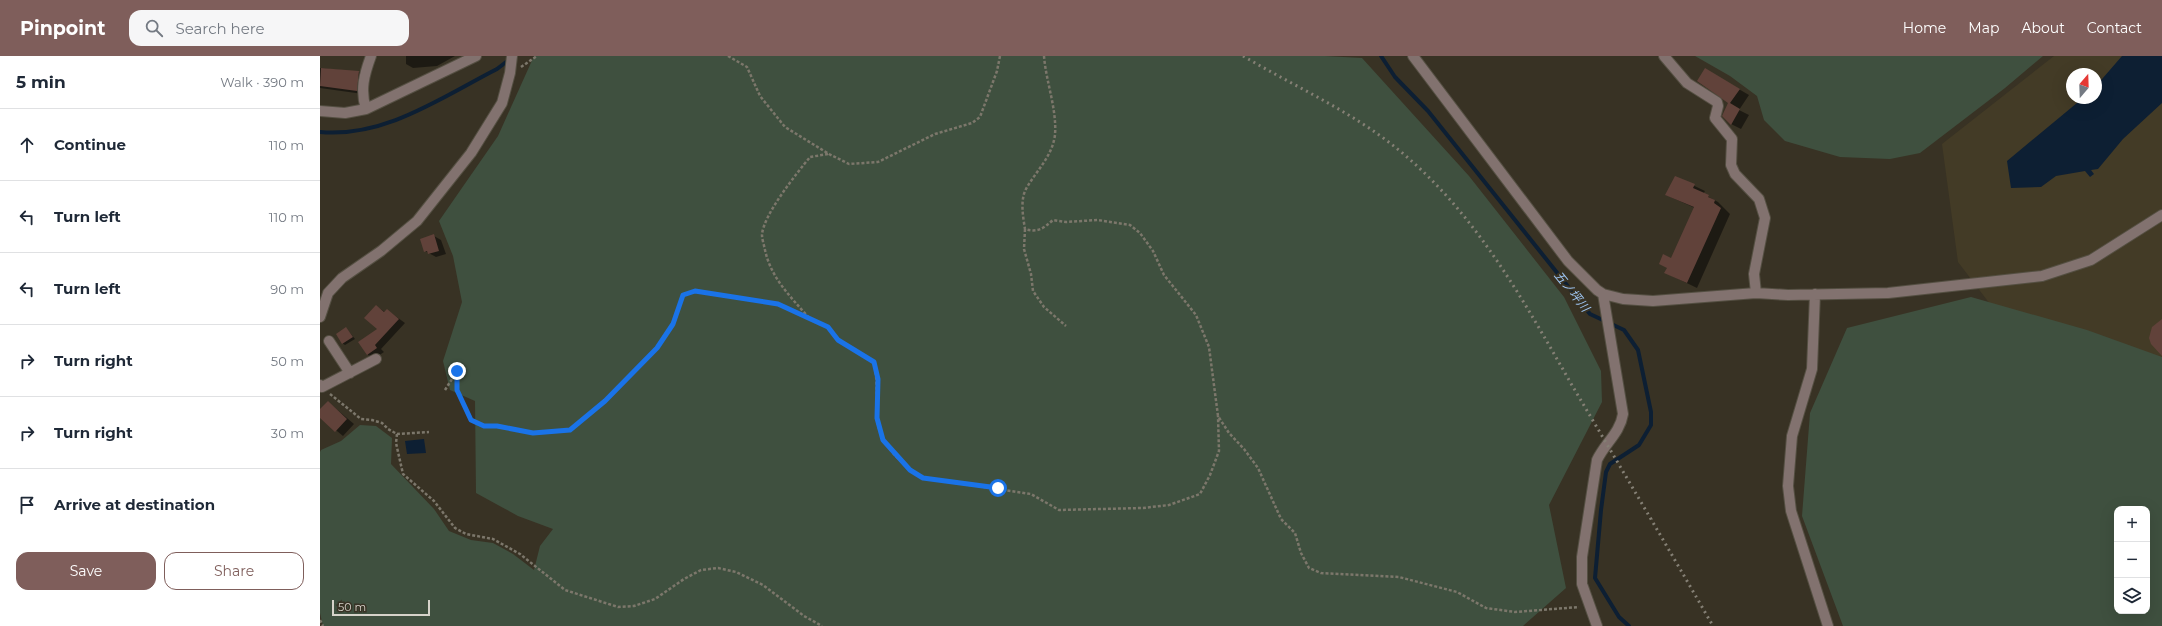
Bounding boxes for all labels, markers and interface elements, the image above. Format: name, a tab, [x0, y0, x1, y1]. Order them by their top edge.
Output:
search box	[129, 10, 409, 46]
text: Pinpoint	[20, 17, 105, 40]
icon: search	[143, 17, 165, 39]
text: Search here	[175, 19, 265, 38]
text: Home	[1903, 19, 1946, 37]
text: Map	[1968, 19, 1999, 37]
text: About	[2021, 19, 2065, 37]
text: Contact	[2087, 19, 2142, 37]
north arrow	[2066, 68, 2102, 104]
text: 5 min	[16, 72, 66, 92]
text: Walk · 390 m	[220, 74, 304, 90]
icon: ahead	[16, 134, 38, 156]
text: Continue	[54, 135, 126, 154]
text: 110 m	[269, 137, 304, 153]
icon: left	[16, 206, 38, 228]
text: Turn left	[54, 207, 121, 226]
text: 110 m	[269, 209, 304, 225]
water label: 五ノ坪川	[1551, 268, 1594, 316]
icon: left	[16, 278, 38, 300]
text: Turn left	[54, 279, 121, 298]
text: 90 m	[270, 281, 304, 297]
icon: right	[16, 350, 38, 372]
text: Turn right	[54, 351, 133, 370]
text: 50 m	[271, 353, 304, 369]
route end	[448, 362, 466, 380]
icon: right	[16, 422, 38, 444]
text: Turn right	[54, 423, 133, 442]
text: 30 m	[271, 425, 304, 441]
route start	[989, 479, 1007, 497]
icon: arrive	[16, 494, 38, 516]
text: Arrive at destination	[54, 495, 215, 514]
map controls	[2114, 506, 2150, 614]
button: +	[2114, 506, 2150, 542]
button: −	[2114, 542, 2150, 578]
button: Save	[16, 552, 156, 590]
button: Share	[164, 552, 304, 590]
button: layers	[2114, 578, 2150, 614]
scale bar	[332, 598, 430, 617]
text: 50 m	[338, 600, 366, 614]

